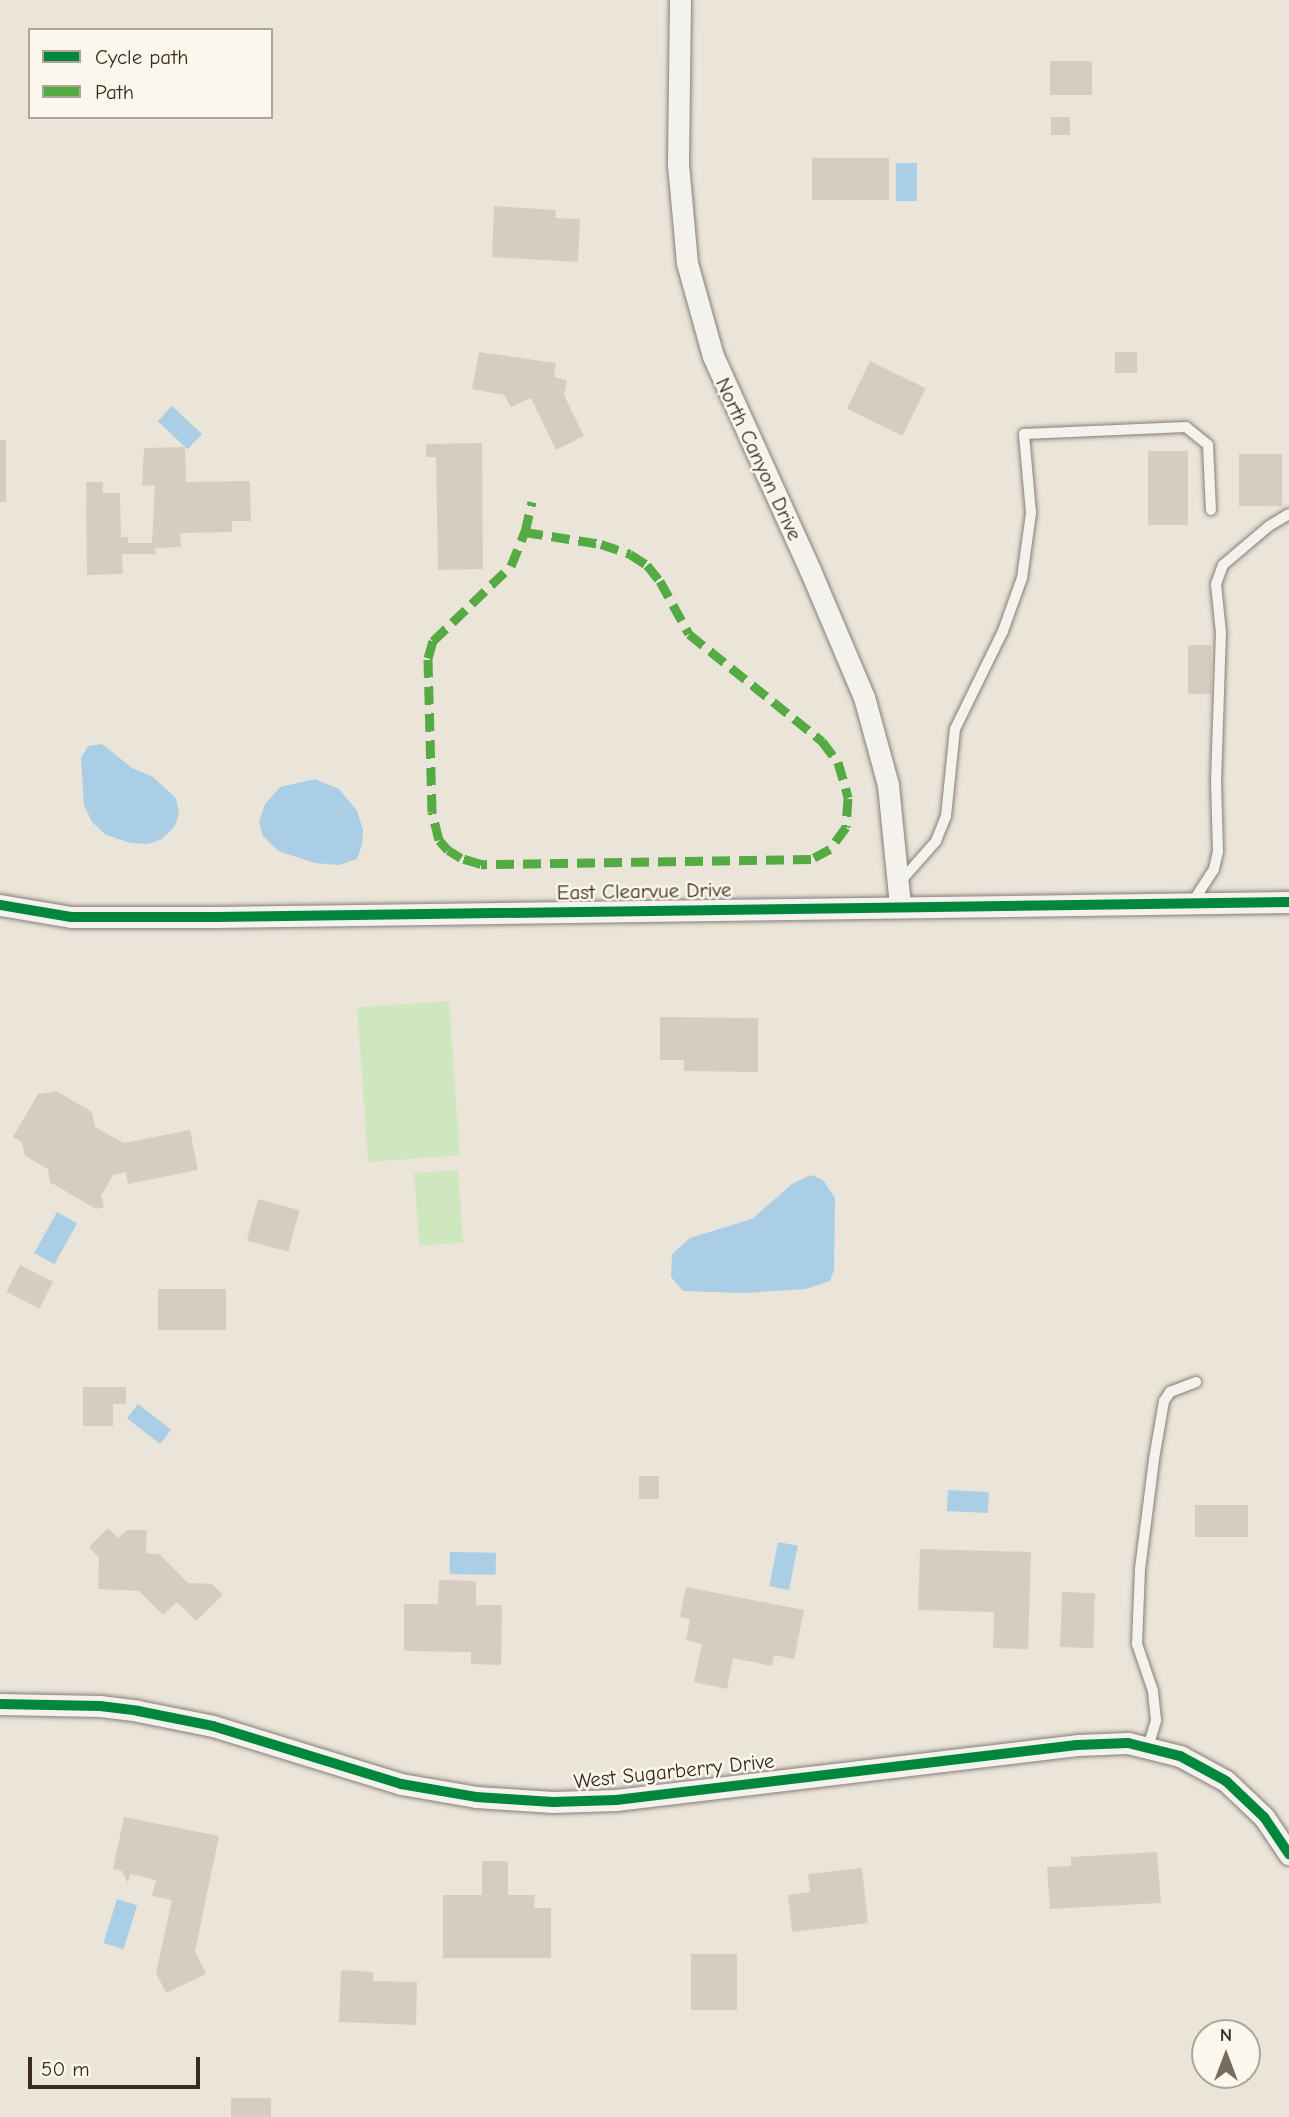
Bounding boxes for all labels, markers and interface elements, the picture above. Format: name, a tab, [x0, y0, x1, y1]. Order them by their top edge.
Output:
legend	[28, 28, 273, 119]
text: Cycle path	[95, 45, 188, 69]
text: Path	[95, 80, 134, 104]
street label: North Canyon Drive	[710, 374, 808, 544]
street label: East Clearvue Drive	[556, 877, 732, 905]
street label: West Sugarberry Drive	[572, 1748, 776, 1794]
north arrow	[1191, 2019, 1261, 2089]
text: N	[1220, 2024, 1232, 2046]
scale bar	[32, 2044, 203, 2088]
text: 50 m	[41, 2057, 90, 2081]

